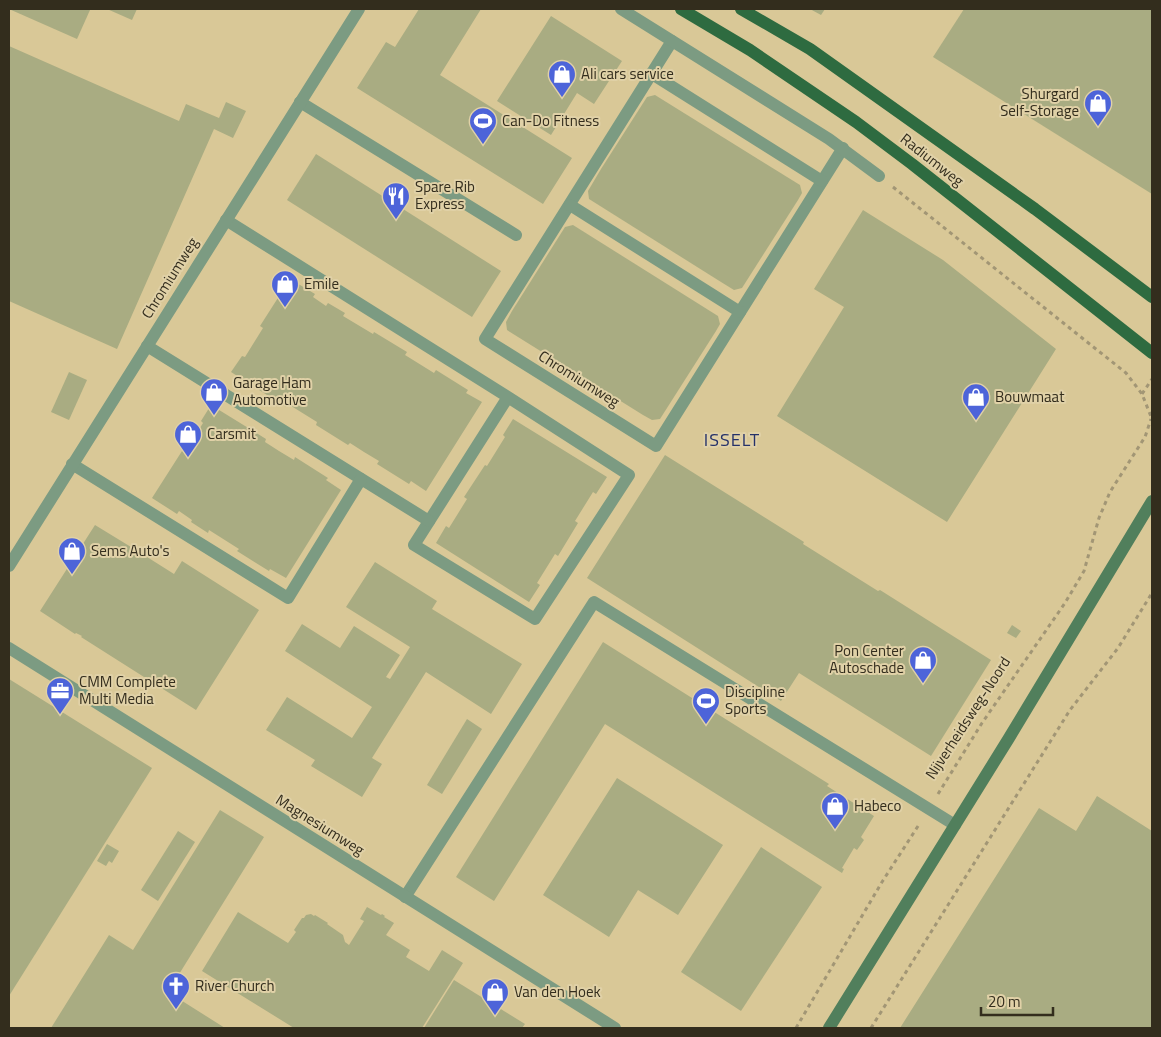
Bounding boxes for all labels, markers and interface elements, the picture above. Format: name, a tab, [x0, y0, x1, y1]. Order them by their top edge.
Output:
shop icon: Ali cars service	[547, 59, 577, 98]
place label: Ali cars service	[581, 62, 674, 85]
place label: Shurgard Self-Storage	[1000, 82, 1079, 122]
shop icon: Shurgard Self-Storage	[1083, 88, 1113, 127]
sports icon: Can-Do Fitness	[468, 106, 498, 145]
place label: Can-Do Fitness	[502, 109, 599, 132]
street label: Radiumweg	[896, 127, 969, 192]
place label: Spare Rib Express	[415, 175, 475, 215]
restaurant icon: Spare Rib Express	[381, 181, 411, 220]
street label: Chromiumweg	[135, 232, 204, 323]
shop icon: Emile	[270, 269, 300, 308]
place label: Emile	[304, 272, 339, 295]
street label: Chromiumweg	[534, 344, 625, 413]
place label: Garage Ham Automotive	[233, 371, 311, 411]
shop icon: Garage Ham Automotive	[199, 377, 229, 416]
shop icon: Bouwmaat	[961, 382, 991, 421]
place label: Bouwmaat	[995, 385, 1065, 408]
shop icon: Carsmit	[173, 419, 203, 458]
place label: Carsmit	[207, 422, 257, 445]
district label: ISSELT	[704, 426, 760, 453]
shop icon: Sems Auto's	[57, 536, 87, 575]
place label: Sems Auto's	[91, 539, 169, 562]
place label: Pon Center Autoschade	[829, 639, 904, 679]
shop icon: Pon Center Autoschade	[908, 645, 938, 684]
street label: Nijverheidsweg-Noord	[919, 652, 1016, 784]
place label: CMM Complete Multi Media	[79, 670, 176, 710]
office icon: CMM Complete Multi Media	[45, 676, 75, 715]
place label: Discipline Sports	[725, 680, 785, 720]
sports icon: Discipline Sports	[691, 686, 721, 725]
street label: Magnesiumweg	[271, 788, 369, 861]
shop icon: Habeco	[820, 791, 850, 830]
place label: Habeco	[854, 794, 902, 817]
church icon: River Church	[161, 971, 191, 1010]
place label: River Church	[195, 974, 275, 997]
shop icon: Van den Hoek	[480, 977, 510, 1016]
place label: Van den Hoek	[514, 980, 601, 1003]
scale bar	[981, 984, 1054, 1016]
text: 20 m	[988, 990, 1021, 1013]

